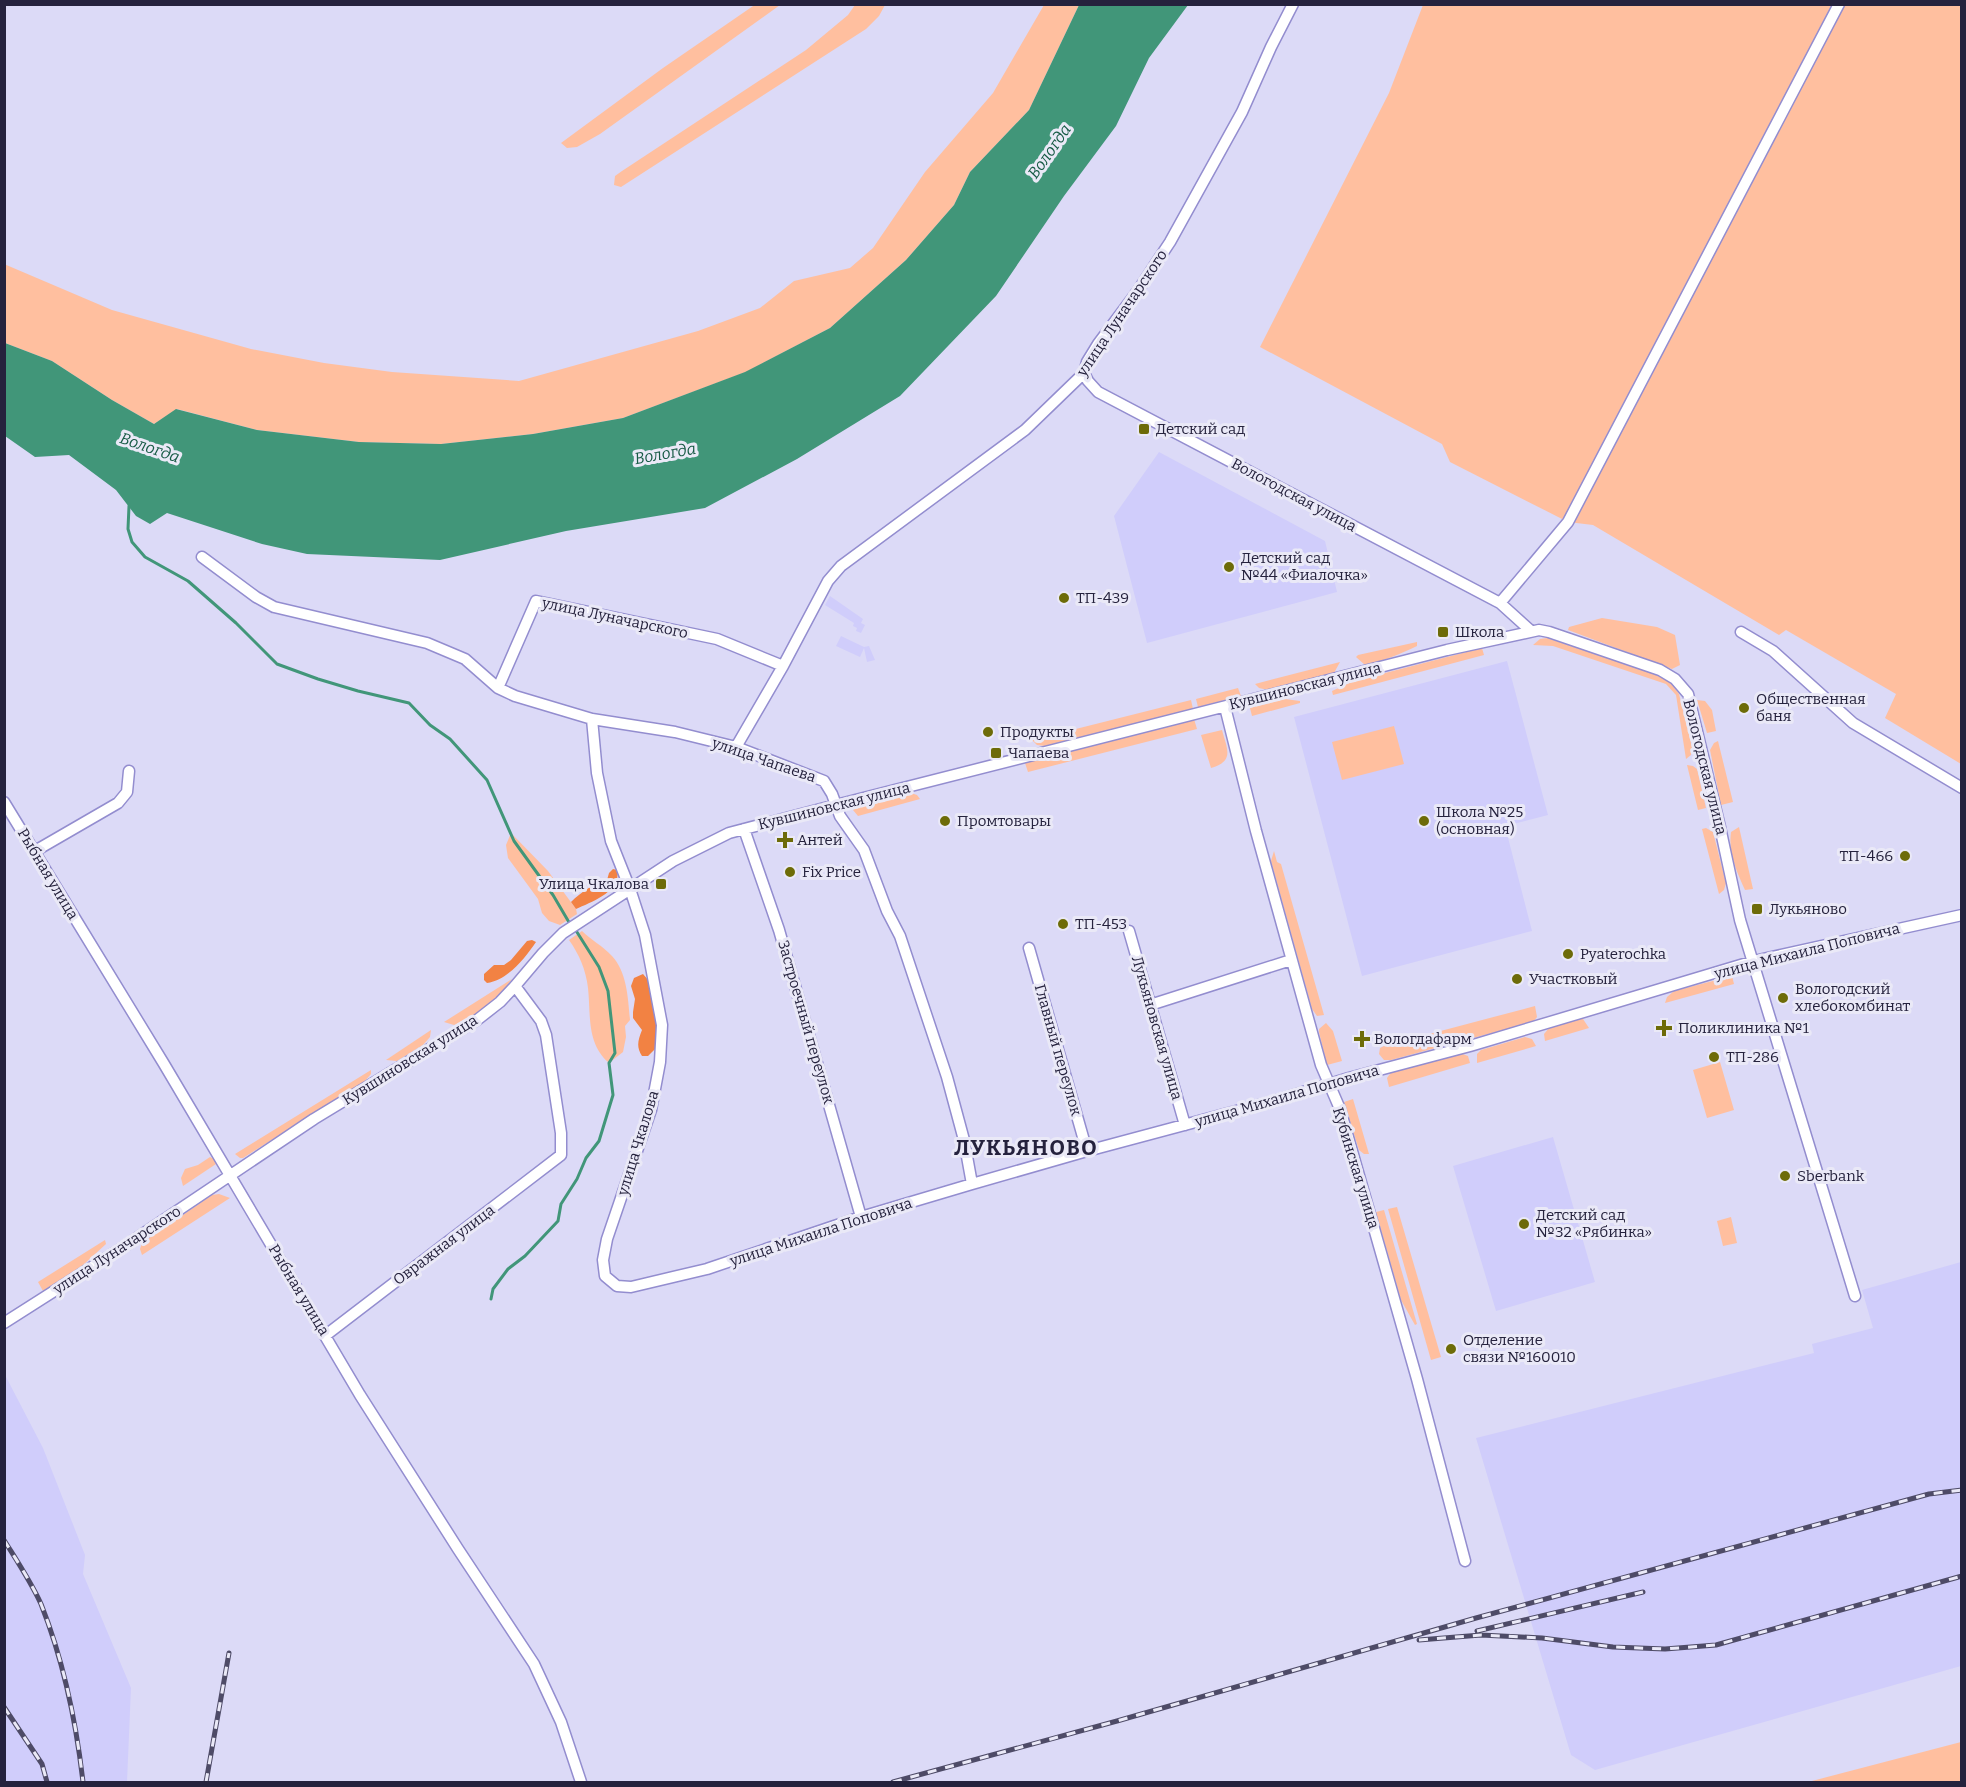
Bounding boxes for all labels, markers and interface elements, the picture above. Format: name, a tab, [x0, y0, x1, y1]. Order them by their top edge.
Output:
water label: Вологда	[1024, 120, 1075, 182]
street label: улица Луначарского	[1072, 246, 1171, 380]
place label: Детский сад	[1156, 420, 1245, 438]
marker: Детский сад	[1137, 422, 1151, 436]
water label: Вологда	[117, 428, 182, 467]
water label: Вологда	[633, 439, 697, 468]
street label: Вологодская улица	[1228, 454, 1360, 536]
place label: Детский сад №44 «Фиалочка»	[1241, 549, 1368, 584]
marker: Детский сад №44 «Фиалочка»	[1222, 560, 1236, 574]
place label: ТП-439	[1076, 589, 1129, 607]
marker: ТП-439	[1057, 591, 1071, 605]
street label: улица Луначарского	[539, 594, 690, 642]
place label: Школа	[1455, 623, 1504, 641]
marker: Школа	[1436, 625, 1450, 639]
street label: Кувшиновская улица	[1227, 658, 1383, 714]
place label: Общественная баня	[1756, 690, 1866, 725]
street label: Вологодская улица	[1679, 697, 1731, 837]
marker: Общественная баня	[1737, 701, 1751, 715]
place label: Продукты	[1000, 723, 1074, 741]
marker: Продукты	[981, 725, 995, 739]
street label: улица Чапаева	[709, 733, 818, 786]
place label: Чапаева	[1008, 744, 1069, 762]
marker: Чапаева	[989, 746, 1003, 760]
street label: Кувшиновская улица	[756, 778, 912, 834]
place label: Школа №25 (основная)	[1436, 803, 1523, 838]
place label: Промтовары	[957, 812, 1051, 830]
marker: Промтовары	[938, 814, 952, 828]
marker: Школа №25 (основная)	[1417, 814, 1431, 828]
street label: Рыбная улица	[14, 825, 82, 923]
place label: Антей	[797, 831, 843, 849]
marker: Антей	[778, 833, 792, 847]
place label: ТП-466	[1840, 847, 1893, 865]
marker: ТП-466	[1898, 849, 1912, 863]
place label: Fix Price	[802, 863, 861, 881]
marker: Fix Price	[783, 865, 797, 879]
place label: Улица Чкалова	[539, 875, 649, 893]
marker: Улица Чкалова	[654, 877, 668, 891]
place label: Лукьяново	[1769, 900, 1847, 918]
marker: Лукьяново	[1750, 902, 1764, 916]
place label: ТП-453	[1075, 915, 1127, 933]
marker: ТП-453	[1056, 917, 1070, 931]
street label: улица Михаила Поповича	[1711, 919, 1902, 983]
street label: Застроечный переулок	[774, 938, 838, 1106]
place label: Pyaterochka	[1580, 945, 1666, 963]
marker: Pyaterochka	[1561, 947, 1575, 961]
street label: Лукьяновская улица	[1128, 954, 1186, 1102]
place label: Участковый	[1529, 970, 1618, 988]
marker: Участковый	[1510, 972, 1524, 986]
place label: Вологодский хлебокомбинат	[1795, 980, 1910, 1015]
street label: Главный переулок	[1031, 982, 1085, 1118]
marker: Вологодский хлебокомбинат	[1776, 991, 1790, 1005]
street label: Кувшиновская улица	[339, 1011, 481, 1109]
marker: Поликлиника №1	[1655, 1019, 1673, 1037]
place label: Поликлиника №1	[1678, 1019, 1809, 1037]
place label: Вологдафарм	[1374, 1030, 1472, 1048]
marker: Вологдафарм	[1355, 1032, 1369, 1046]
place label: ТП-286	[1726, 1048, 1779, 1066]
marker: ТП-286	[1707, 1050, 1721, 1064]
street label: улица Михаила Поповича	[1192, 1061, 1381, 1131]
street label: улица Чкалова	[613, 1088, 662, 1199]
street label: Кубинская улица	[1329, 1105, 1383, 1231]
district label: ЛУКЬЯНОВО	[954, 1135, 1098, 1161]
place label: Sberbank	[1797, 1167, 1865, 1185]
marker: Sberbank	[1778, 1169, 1792, 1183]
street label: улица Михаила Поповича	[727, 1194, 914, 1270]
street label: Овражная улица	[390, 1201, 498, 1289]
street label: улица Луначарского	[49, 1202, 184, 1299]
place label: Детский сад №32 «Рябинка»	[1536, 1206, 1652, 1241]
marker: Детский сад №32 «Рябинка»	[1517, 1217, 1531, 1231]
street label: Рыбная улица	[265, 1241, 333, 1339]
place label: Отделение связи №160010	[1463, 1331, 1576, 1366]
marker: Отделение связи №160010	[1444, 1342, 1458, 1356]

